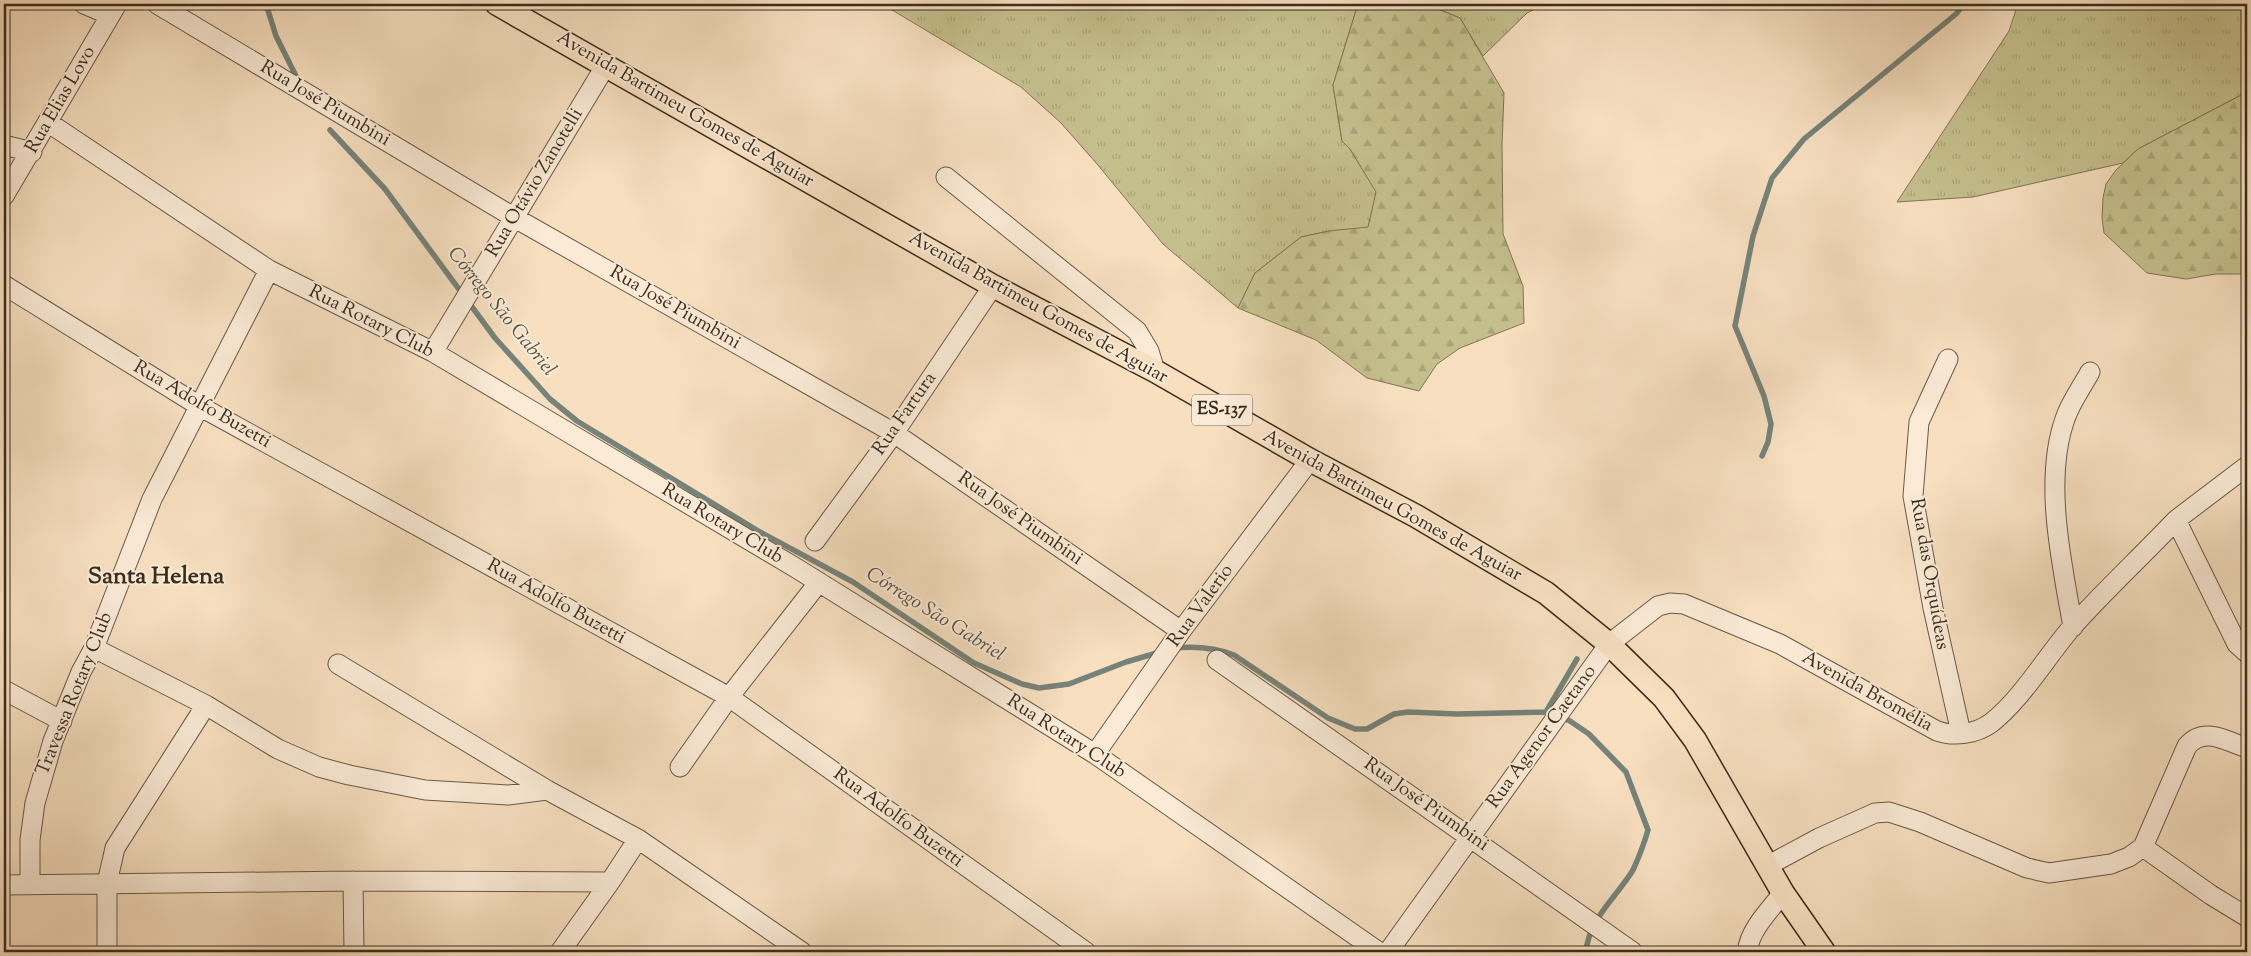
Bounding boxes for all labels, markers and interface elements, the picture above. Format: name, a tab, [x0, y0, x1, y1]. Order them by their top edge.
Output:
street label: Avenida Bartimeu Gomes de Aguiar	[551, 25, 819, 195]
street label: Rua Elias Lovo	[19, 41, 103, 159]
street label: Rua José Piumbini	[255, 54, 395, 154]
street label: Rua Otávio Zanotelli	[480, 103, 590, 263]
street label: Avenida Bartimeu Gomes de Aguiar	[903, 225, 1173, 391]
water label: Córrego São Gabriel	[440, 241, 562, 383]
street label: Rua José Piumbini	[604, 259, 746, 357]
street label: Rua Rotary Club	[304, 279, 438, 365]
street label: Rua Adolfo Buzetti	[128, 354, 276, 456]
street label: Rua Fartura	[866, 367, 944, 461]
road number: ES-137	[1192, 394, 1252, 426]
street label: Avenida Bartimeu Gomes de Aguiar	[1257, 423, 1527, 589]
street label: Rua José Piumbini	[952, 466, 1088, 572]
street label: Rua Rotary Club	[656, 477, 788, 571]
street label: Rua das Orquídeas	[1902, 496, 1956, 652]
street label: Rua Adolfo Buzetti	[482, 553, 630, 651]
street label: Rua Valerio	[1162, 559, 1240, 653]
district label: Santa Helena	[88, 560, 225, 594]
water label: Córrego São Gabriel	[860, 561, 1010, 669]
street label: Travessa Rotary Club	[30, 608, 120, 780]
street label: Avenida Bromélia	[1797, 645, 1938, 739]
street label: Rua Agenor Caetano	[1481, 660, 1603, 814]
street label: Rua Rotary Club	[1001, 688, 1131, 786]
street label: Rua José Piumbini	[1358, 752, 1494, 858]
street label: Rua Adolfo Buzetti	[827, 761, 969, 875]

